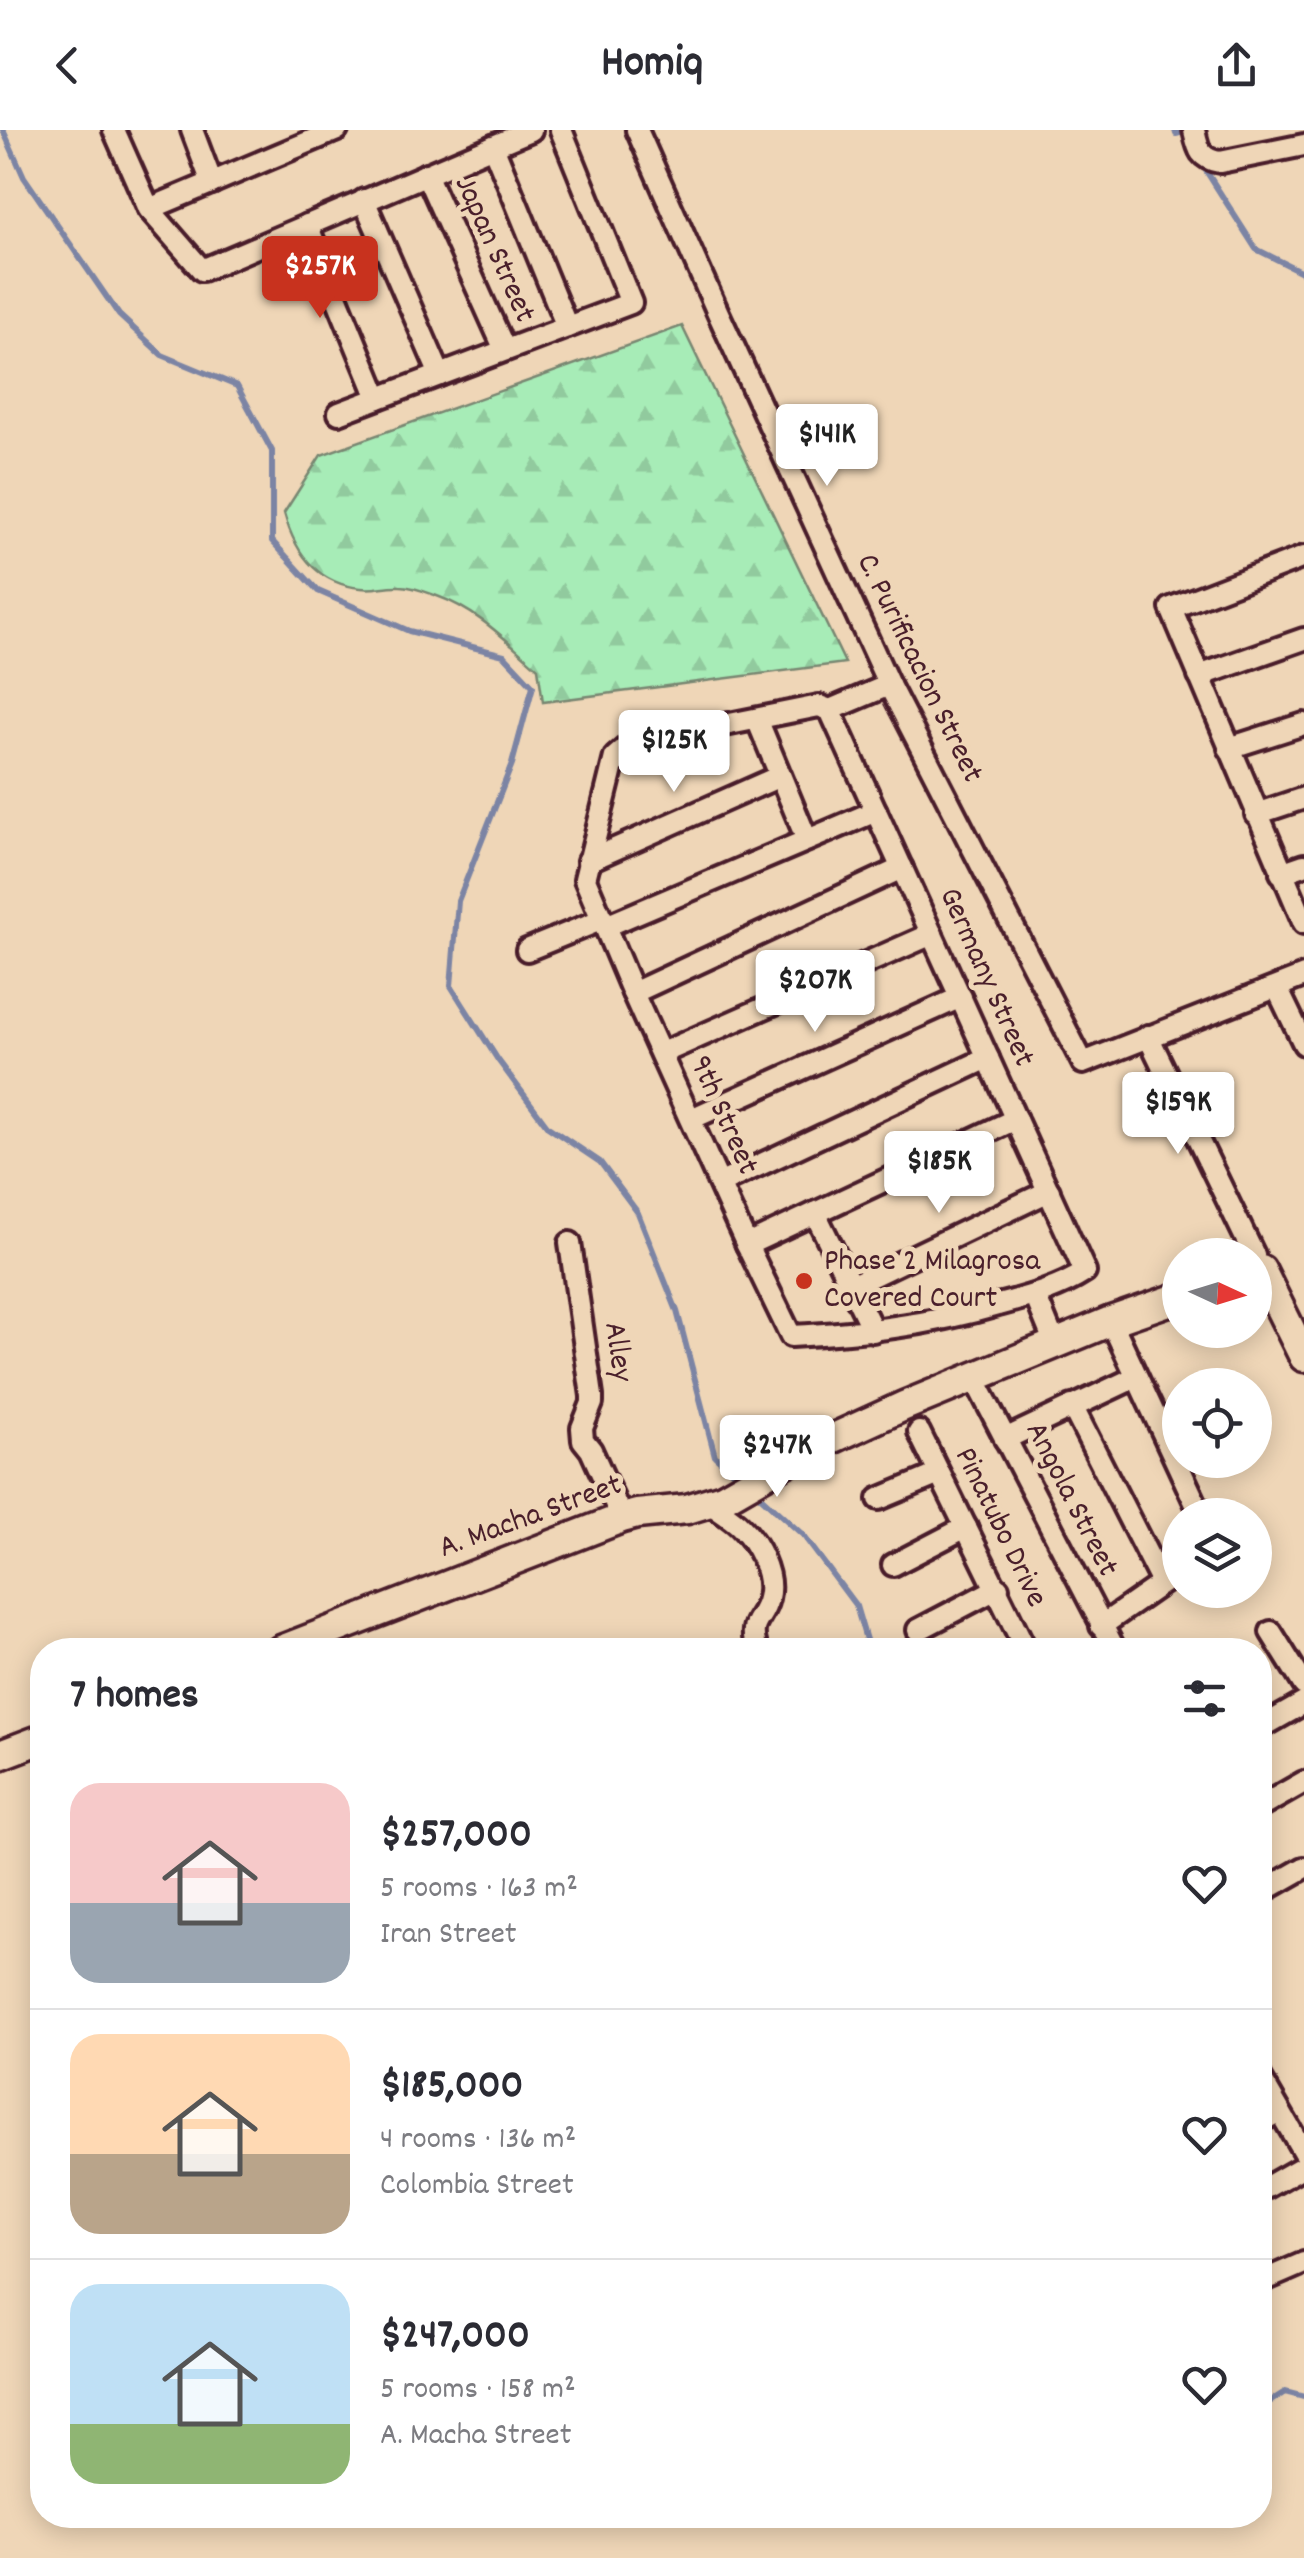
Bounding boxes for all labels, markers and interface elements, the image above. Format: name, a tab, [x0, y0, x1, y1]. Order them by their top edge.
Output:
text: Homiq	[601, 33, 703, 97]
icon: back	[40, 38, 95, 93]
icon: share	[1209, 38, 1264, 93]
street label: Japan Street	[440, 169, 546, 331]
pin: $257K	[250, 236, 390, 321]
text: $257K	[284, 245, 356, 291]
pin: $141K	[757, 404, 897, 489]
text: $141K	[798, 413, 856, 459]
street label: C. Purificacion Street	[843, 547, 994, 792]
pin: $125K	[604, 710, 744, 795]
text: $125K	[641, 719, 707, 765]
street label: Germany Street	[925, 881, 1045, 1075]
pin: $207K	[745, 950, 885, 1035]
text: $207K	[778, 959, 852, 1005]
street label: 9th Street	[675, 1049, 769, 1183]
pin: $159K	[1108, 1072, 1248, 1157]
text: $159K	[1144, 1081, 1212, 1127]
pin: $185K	[869, 1131, 1009, 1216]
text: $185K	[906, 1140, 972, 1186]
north arrow	[1162, 1238, 1272, 1348]
map controls	[1162, 1238, 1272, 1608]
place label: Phase 2 Milagrosa Covered Court	[824, 1240, 1041, 1323]
marker: Phase 2 Milagrosa Covered Court	[793, 1270, 815, 1292]
street label: Alley	[589, 1319, 643, 1386]
button: locate	[1162, 1368, 1272, 1478]
pin: $247K	[707, 1415, 847, 1500]
street label: Angola Street	[1011, 1415, 1129, 1586]
text: $247K	[742, 1424, 812, 1470]
street label: Pinatubo Drive	[940, 1440, 1058, 1616]
street label: A. Macha Street	[433, 1464, 629, 1572]
button: layers	[1162, 1498, 1272, 1608]
text: 7 homes	[70, 1668, 199, 1728]
icon: filters	[1177, 1671, 1232, 1726]
text: $257,000	[380, 1807, 532, 1867]
icon: home	[150, 1823, 270, 1943]
icon: heart	[1177, 1856, 1232, 1911]
text: 5 rooms · 163 m²	[380, 1867, 578, 1913]
text: Iran Street	[380, 1913, 517, 1959]
text: $185,000	[380, 2058, 523, 2118]
icon: home	[150, 2074, 270, 2194]
icon: heart	[1177, 2107, 1232, 2162]
text: 4 rooms · 136 m²	[380, 2118, 576, 2164]
text: Colombia Street	[380, 2164, 574, 2210]
text: $247,000	[380, 2308, 530, 2368]
icon: home	[150, 2324, 270, 2444]
icon: heart	[1177, 2357, 1232, 2412]
text: 5 rooms · 158 m²	[380, 2368, 576, 2414]
text: A. Macha Street	[380, 2414, 572, 2460]

